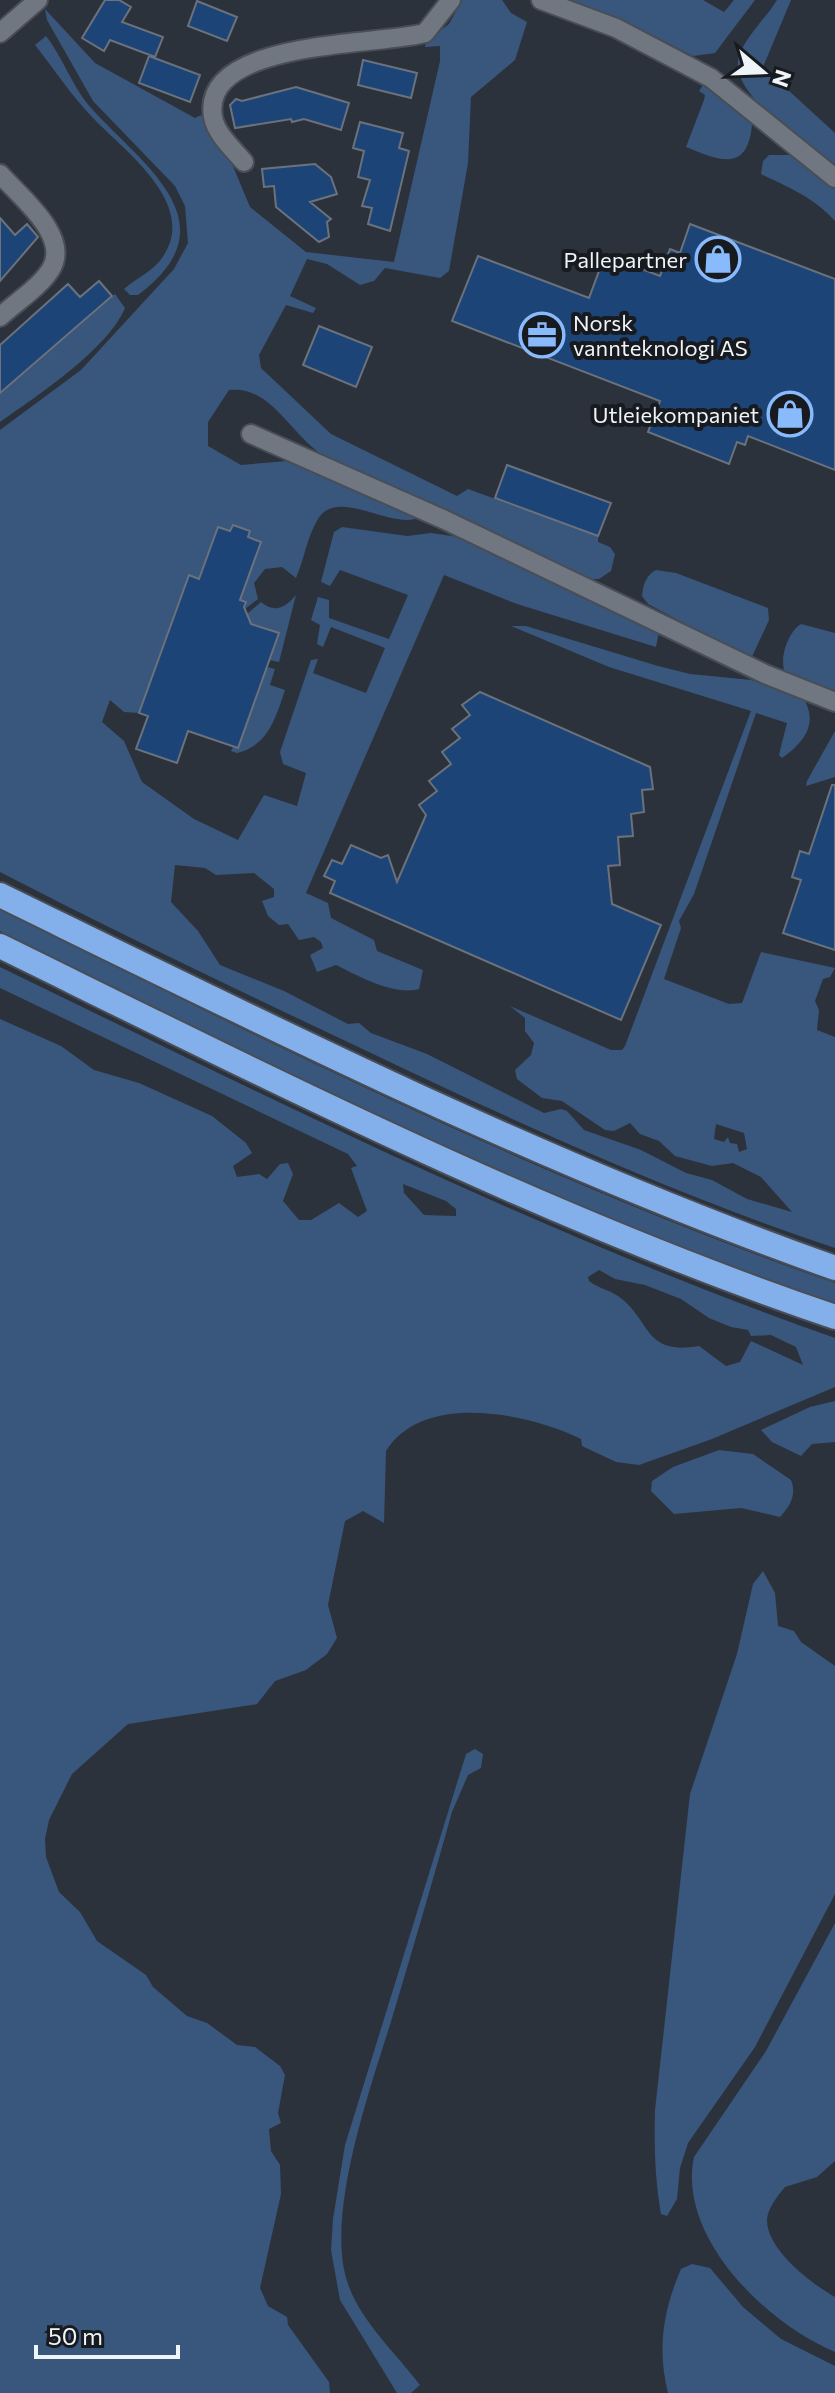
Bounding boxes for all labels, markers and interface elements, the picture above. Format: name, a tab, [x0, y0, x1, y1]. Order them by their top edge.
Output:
north arrow	[723, 32, 803, 112]
text: N	[767, 66, 798, 91]
shop icon: Pallepartner	[694, 235, 742, 283]
place label: Pallepartner	[564, 246, 687, 273]
place label: Norsk vannteknologi AS	[573, 309, 748, 361]
office icon: Norsk vannteknologi AS	[518, 311, 566, 359]
shop icon: Utleiekompaniet	[766, 390, 814, 438]
place label: Utleiekompaniet	[592, 401, 759, 428]
scale bar	[36, 2309, 178, 2359]
text: 50 m	[48, 2321, 103, 2350]

